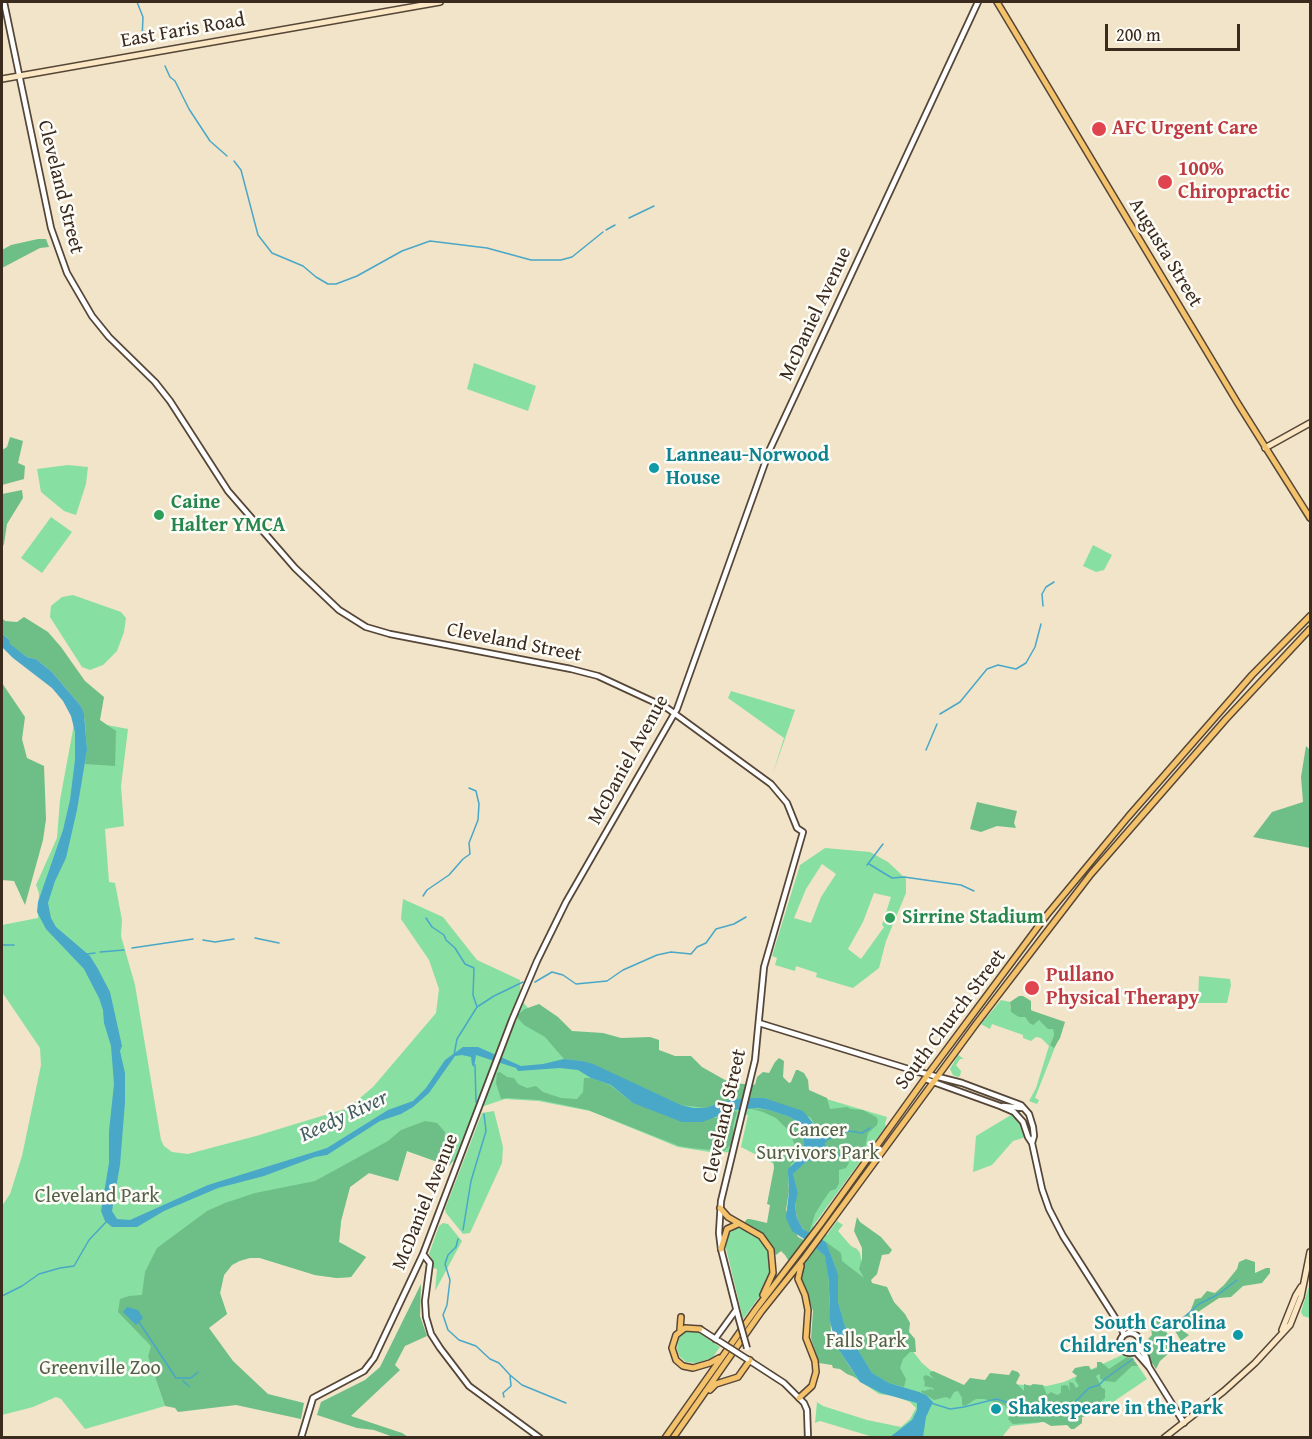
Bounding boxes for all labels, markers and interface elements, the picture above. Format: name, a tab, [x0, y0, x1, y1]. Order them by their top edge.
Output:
street label: East Faris Road	[119, 8, 247, 54]
scale bar	[1108, 12, 1243, 50]
text: 200 m	[1116, 21, 1161, 48]
place label: AFC Urgent Care	[1112, 117, 1258, 141]
street label: Cleveland Street	[32, 118, 88, 256]
marker: AFC Urgent Care	[1090, 120, 1108, 138]
place label: 100% Chiropractic	[1178, 158, 1290, 205]
marker: 100% Chiropractic	[1156, 173, 1174, 191]
street label: Augusta Street	[1123, 194, 1207, 312]
street label: McDaniel Avenue	[775, 243, 857, 385]
place label: Lanneau-Norwood House	[666, 444, 829, 491]
marker: Lanneau-Norwood House	[647, 461, 661, 475]
place label: Caine Halter YMCA	[171, 491, 285, 538]
marker: Caine Halter YMCA	[152, 508, 166, 522]
street label: Cleveland Street	[445, 618, 583, 668]
street label: McDaniel Avenue	[583, 691, 675, 829]
place label: Sirrine Stadium	[902, 906, 1044, 930]
marker: Sirrine Stadium	[883, 911, 897, 925]
street label: South Church Street	[891, 945, 1011, 1095]
place label: Pullano Physical Therapy	[1046, 964, 1199, 1011]
marker: Pullano Physical Therapy	[1023, 979, 1041, 997]
street label: Cleveland Street	[698, 1047, 752, 1185]
water label: Reedy River	[296, 1086, 392, 1148]
park label: Cancer Survivors Park	[756, 1119, 880, 1166]
street label: McDaniel Avenue	[388, 1130, 464, 1274]
park label: Cleveland Park	[35, 1185, 159, 1209]
place label: South Carolina Children's Theatre	[1060, 1312, 1226, 1359]
marker: South Carolina Children's Theatre	[1231, 1328, 1245, 1342]
park label: Falls Park	[826, 1330, 906, 1354]
park label: Greenville Zoo	[39, 1357, 161, 1381]
place label: Shakespeare in the Park	[1008, 1397, 1223, 1421]
marker: Shakespeare in the Park	[989, 1402, 1003, 1416]

